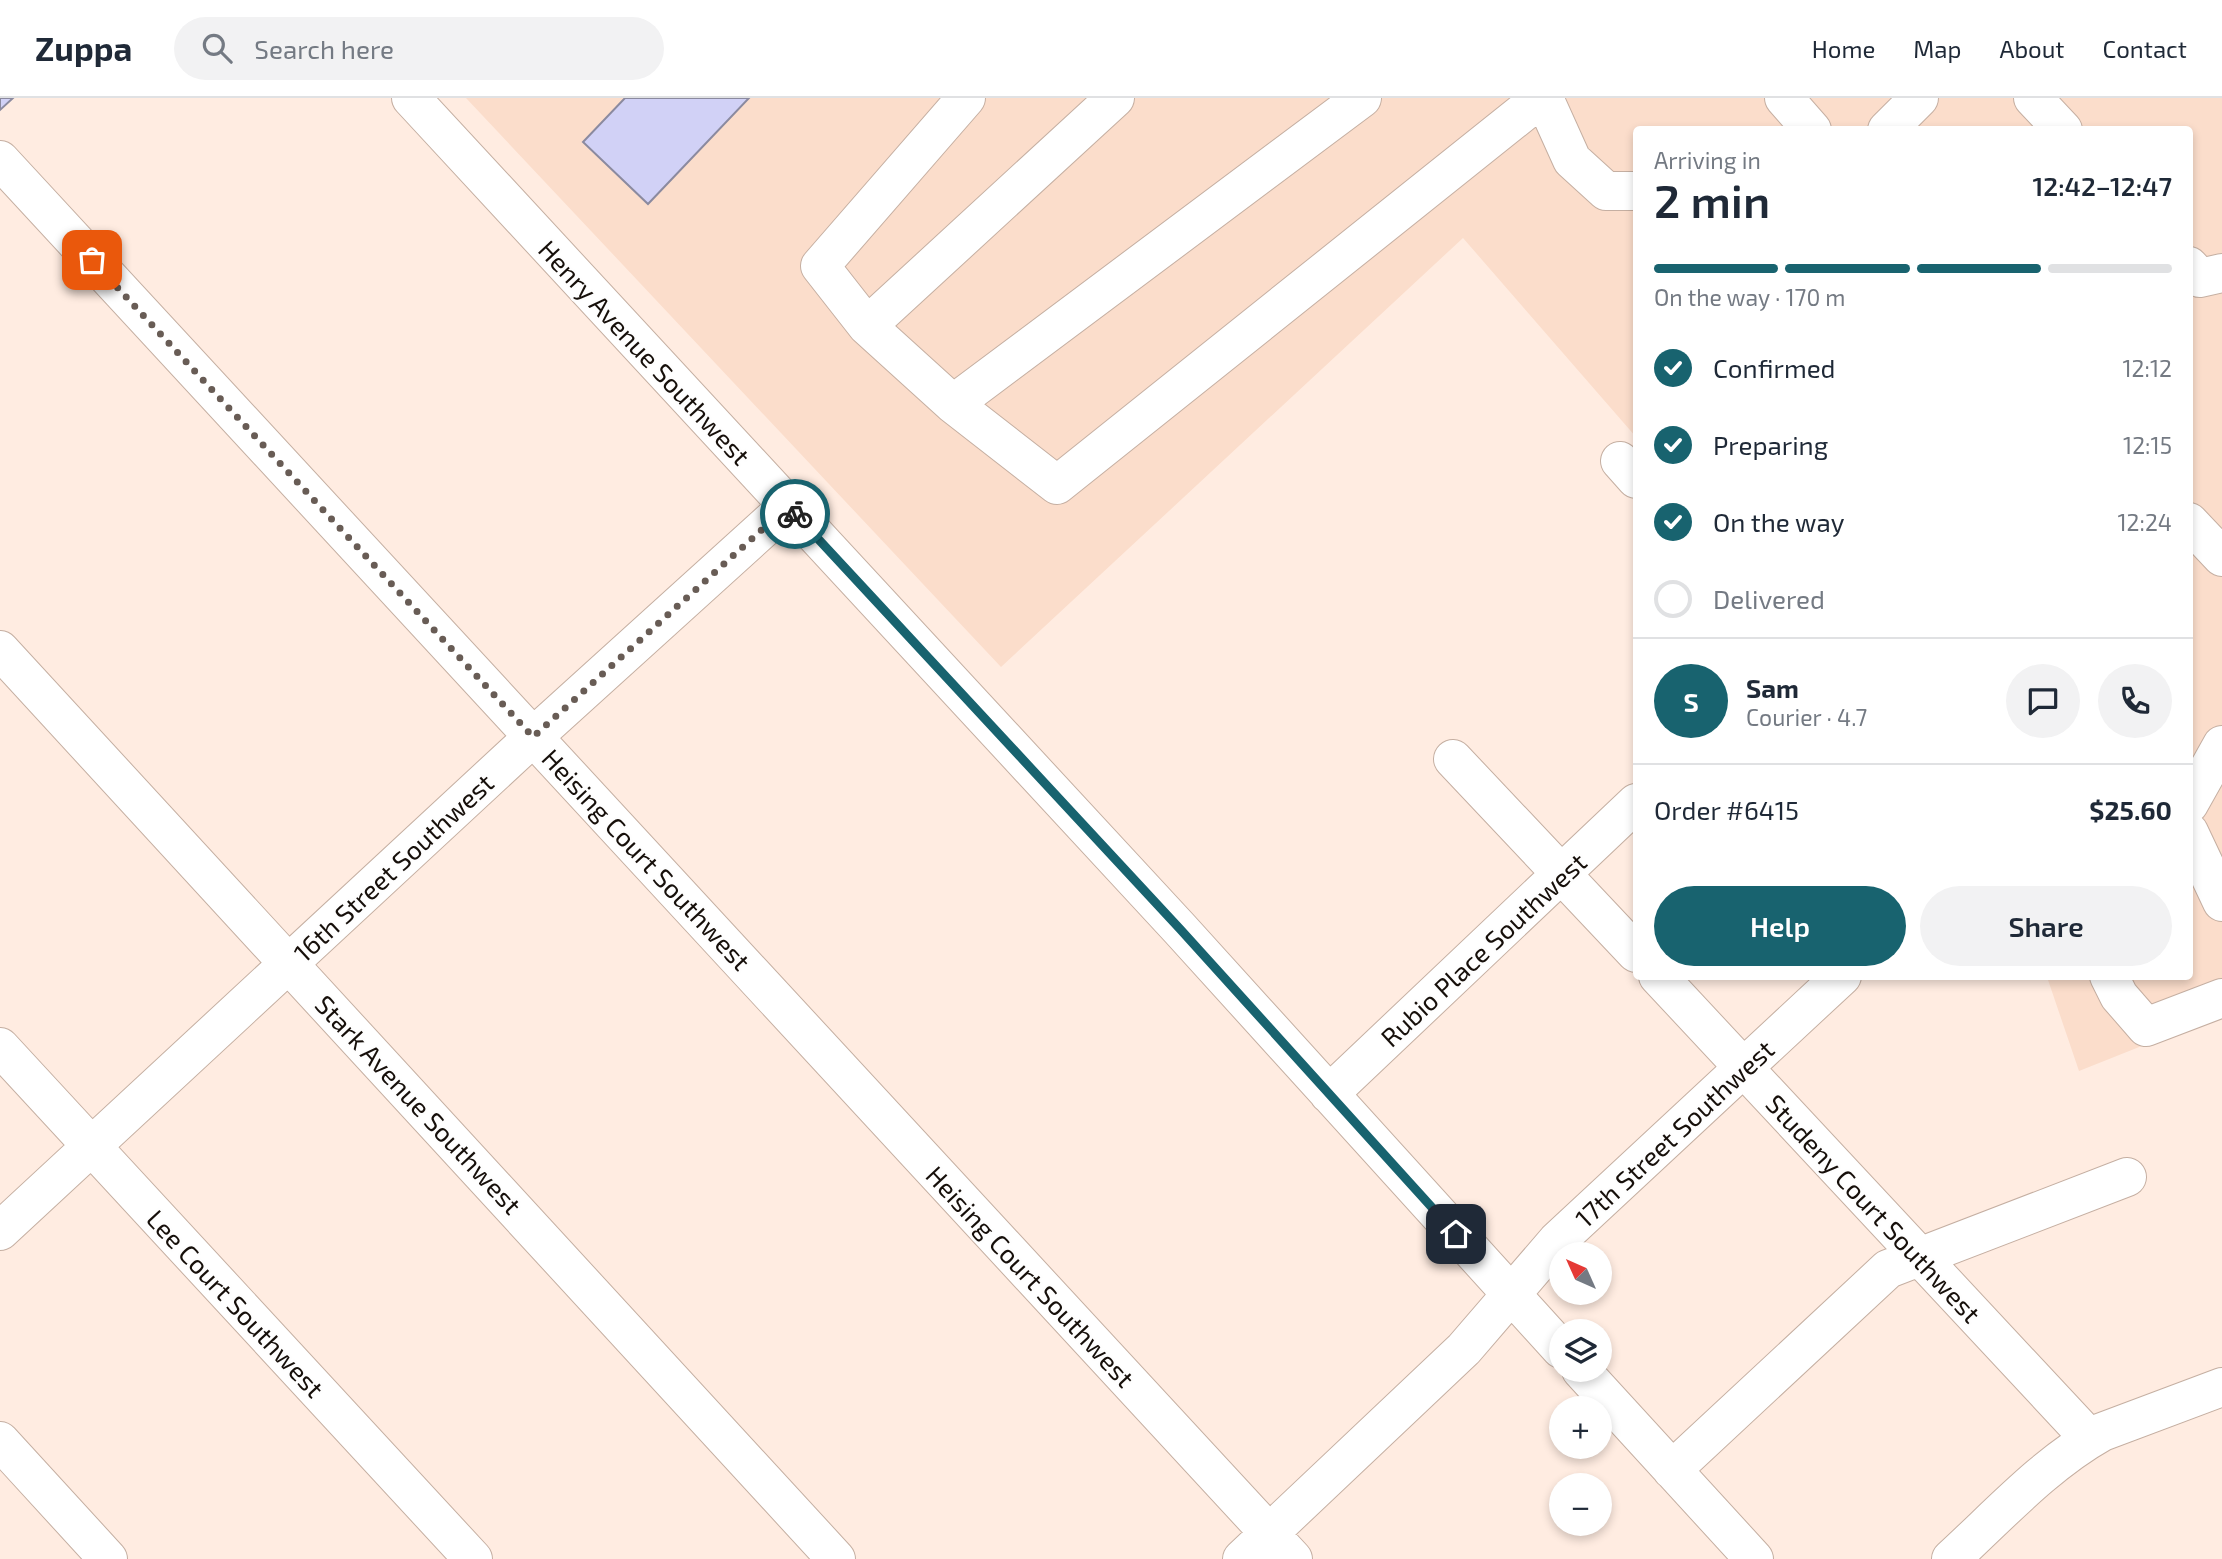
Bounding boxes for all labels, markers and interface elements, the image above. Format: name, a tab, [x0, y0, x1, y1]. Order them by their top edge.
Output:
search box	[174, 17, 664, 80]
text: Zuppa	[35, 28, 132, 68]
icon: search	[198, 29, 236, 67]
text: Search here	[254, 33, 394, 64]
text: Home	[1812, 34, 1875, 63]
text: Map	[1913, 34, 1961, 63]
text: About	[1999, 34, 2065, 63]
text: Contact	[2103, 34, 2187, 63]
text: Arriving in	[1654, 146, 1761, 174]
text: 12:42–12:47	[2032, 170, 2172, 201]
text: 2 min	[1654, 172, 1770, 227]
pin	[62, 230, 122, 290]
street label: Henry Avenue Southwest	[533, 233, 757, 471]
icon: bag	[73, 241, 111, 279]
text: On the way · 170 m	[1654, 283, 1846, 311]
icon: check	[1654, 349, 1692, 387]
text: Confirmed	[1713, 352, 1836, 383]
text: 12:12	[2122, 354, 2172, 382]
icon: check	[1654, 426, 1692, 464]
text: Preparing	[1713, 429, 1828, 460]
text: 12:15	[2123, 431, 2172, 459]
courier	[760, 479, 830, 549]
icon: bike	[776, 495, 814, 533]
icon: check	[1654, 503, 1692, 541]
text: On the way	[1713, 506, 1844, 537]
text: 12:24	[2117, 508, 2172, 536]
text: Delivered	[1713, 583, 1825, 614]
button: chat	[2006, 664, 2080, 738]
button: phone	[2098, 664, 2172, 738]
text: Sam	[1746, 672, 1799, 703]
text: S	[1683, 686, 1699, 717]
text: Courier · 4.7	[1746, 703, 1867, 731]
street label: Heising Court Southwest	[536, 742, 758, 976]
street label: 16th Street Southwest	[287, 766, 499, 968]
text: Order #6415	[1654, 794, 1799, 825]
text: $25.60	[2089, 794, 2172, 825]
street label: Rubio Place Southwest	[1374, 846, 1592, 1052]
button: Help	[1654, 886, 1906, 966]
button: Share	[1920, 886, 2172, 966]
street label: Stark Avenue Southwest	[310, 988, 529, 1220]
street label: 17th Street Southwest	[1568, 1033, 1780, 1233]
street label: Studeny Court Southwest	[1760, 1088, 1988, 1328]
street label: Heising Court Southwest	[920, 1159, 1142, 1393]
street label: Lee Court Southwest	[141, 1203, 331, 1403]
pin	[1426, 1204, 1486, 1264]
icon: home	[1437, 1215, 1475, 1253]
north arrow	[1549, 1242, 1612, 1306]
map controls	[1549, 1242, 1612, 1536]
button: layers	[1549, 1319, 1612, 1382]
button: +	[1549, 1396, 1612, 1459]
button: −	[1549, 1473, 1612, 1536]

